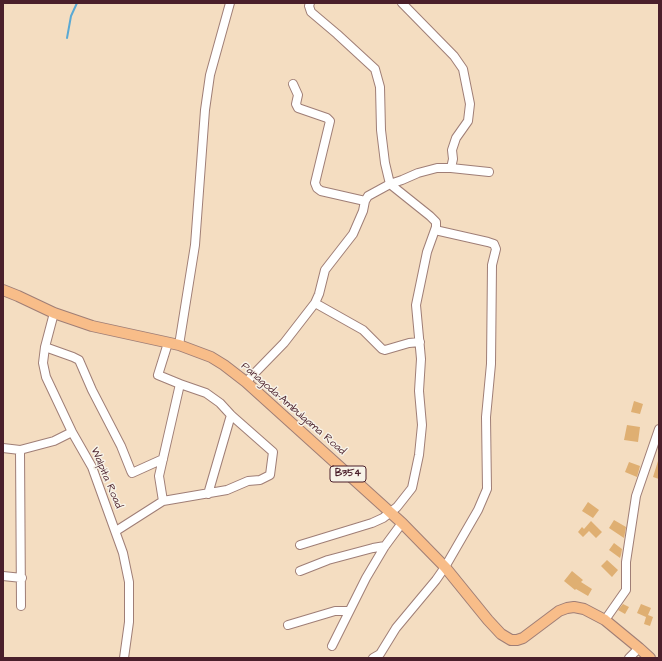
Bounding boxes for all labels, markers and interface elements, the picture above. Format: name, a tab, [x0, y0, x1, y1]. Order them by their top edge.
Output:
street label: Panagoda-Ambulgama Road	[238, 360, 348, 458]
street label: Walpita Road	[87, 445, 125, 511]
road number: B354	[330, 466, 366, 482]

